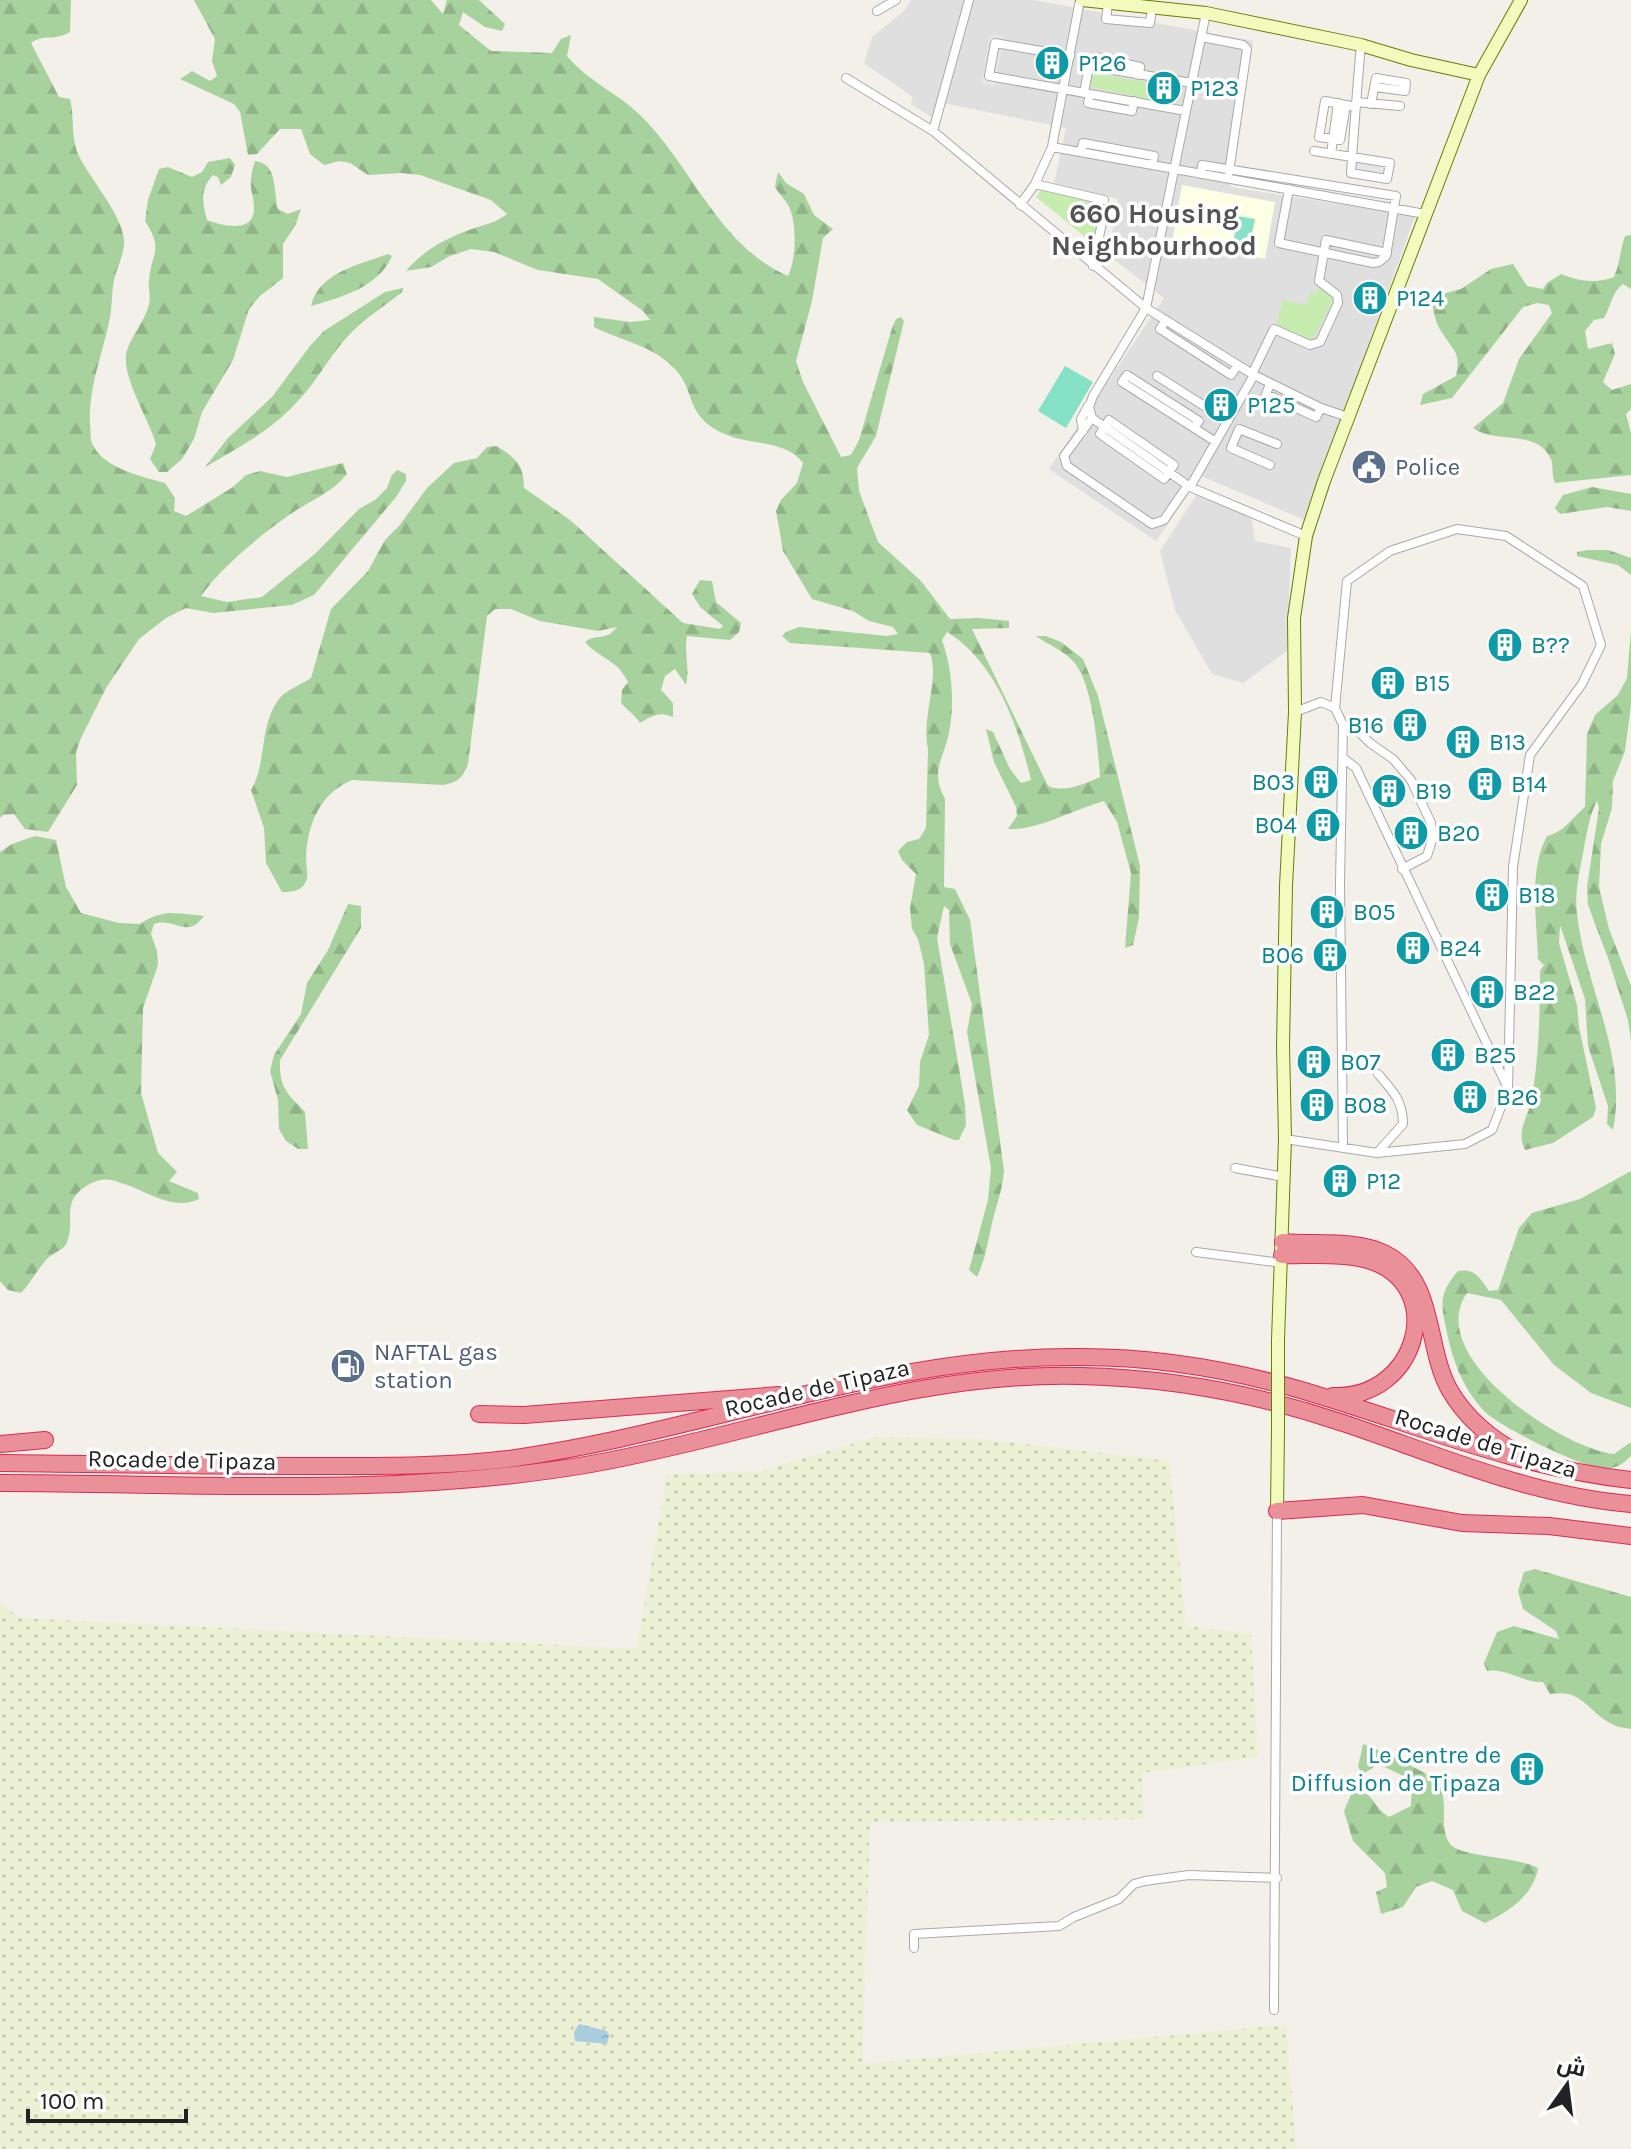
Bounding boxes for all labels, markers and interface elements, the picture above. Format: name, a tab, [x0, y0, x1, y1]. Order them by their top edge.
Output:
building icon: P126	[1033, 44, 1071, 82]
place label: P126	[1078, 49, 1127, 77]
building icon: P123	[1145, 69, 1183, 107]
place label: P123	[1190, 74, 1239, 102]
district label: 660 Housing Neighbourhood	[1051, 197, 1257, 262]
building icon: P124	[1351, 279, 1389, 317]
place label: P124	[1396, 284, 1445, 312]
building icon: P125	[1202, 386, 1240, 424]
place label: P125	[1247, 391, 1296, 419]
public building icon: Police	[1350, 448, 1388, 486]
place label: Police	[1395, 453, 1460, 481]
building icon: B??	[1486, 626, 1524, 664]
place label: B??	[1531, 631, 1570, 659]
building icon: B15	[1369, 664, 1407, 702]
place label: B15	[1414, 669, 1450, 697]
building icon: B16	[1391, 706, 1429, 744]
place label: B16	[1347, 711, 1384, 739]
building icon: B13	[1444, 723, 1482, 761]
place label: B13	[1489, 728, 1526, 756]
building icon: B03	[1302, 763, 1340, 801]
building icon: B14	[1466, 765, 1504, 803]
place label: B03	[1252, 768, 1295, 796]
place label: B14	[1511, 770, 1547, 798]
building icon: B19	[1370, 772, 1408, 810]
place label: B19	[1415, 777, 1452, 805]
building icon: B04	[1304, 806, 1342, 844]
place label: B04	[1254, 811, 1297, 839]
building icon: B20	[1392, 814, 1430, 852]
place label: B20	[1437, 819, 1480, 847]
building icon: B18	[1473, 876, 1511, 914]
place label: B18	[1518, 881, 1556, 909]
building icon: B05	[1308, 893, 1346, 931]
place label: B05	[1353, 898, 1396, 926]
building icon: B24	[1394, 929, 1432, 967]
place label: B24	[1439, 934, 1481, 962]
building icon: B06	[1311, 936, 1349, 974]
place label: B06	[1261, 941, 1304, 969]
building icon: B22	[1468, 973, 1506, 1011]
place label: B22	[1513, 978, 1556, 1006]
building icon: B25	[1429, 1036, 1467, 1074]
place label: B25	[1474, 1041, 1516, 1069]
building icon: B07	[1295, 1043, 1333, 1081]
place label: B07	[1340, 1048, 1380, 1076]
building icon: B26	[1451, 1078, 1489, 1116]
place label: B26	[1496, 1083, 1539, 1111]
building icon: B08	[1298, 1086, 1336, 1124]
place label: B08	[1343, 1091, 1387, 1119]
building icon: P12	[1321, 1162, 1359, 1200]
place label: P12	[1366, 1167, 1401, 1195]
place label: NAFTAL gas station	[374, 1338, 498, 1394]
fuel station icon: NAFTAL gas station	[329, 1347, 367, 1385]
street label: Rocade de Tipaza	[722, 1353, 912, 1423]
street label: Rocade de Tipaza	[1392, 1402, 1580, 1484]
street label: Rocade de Tipaza	[87, 1444, 277, 1476]
place label: Le Centre de Diffusion de Tipaza	[1291, 1741, 1501, 1797]
building icon: Le Centre de Diffusion de Tipaza	[1508, 1750, 1546, 1788]
north arrow	[1527, 2045, 1607, 2125]
text: ش	[1555, 2051, 1588, 2083]
scale bar	[28, 2073, 186, 2123]
text: 100 m	[40, 2087, 105, 2115]

